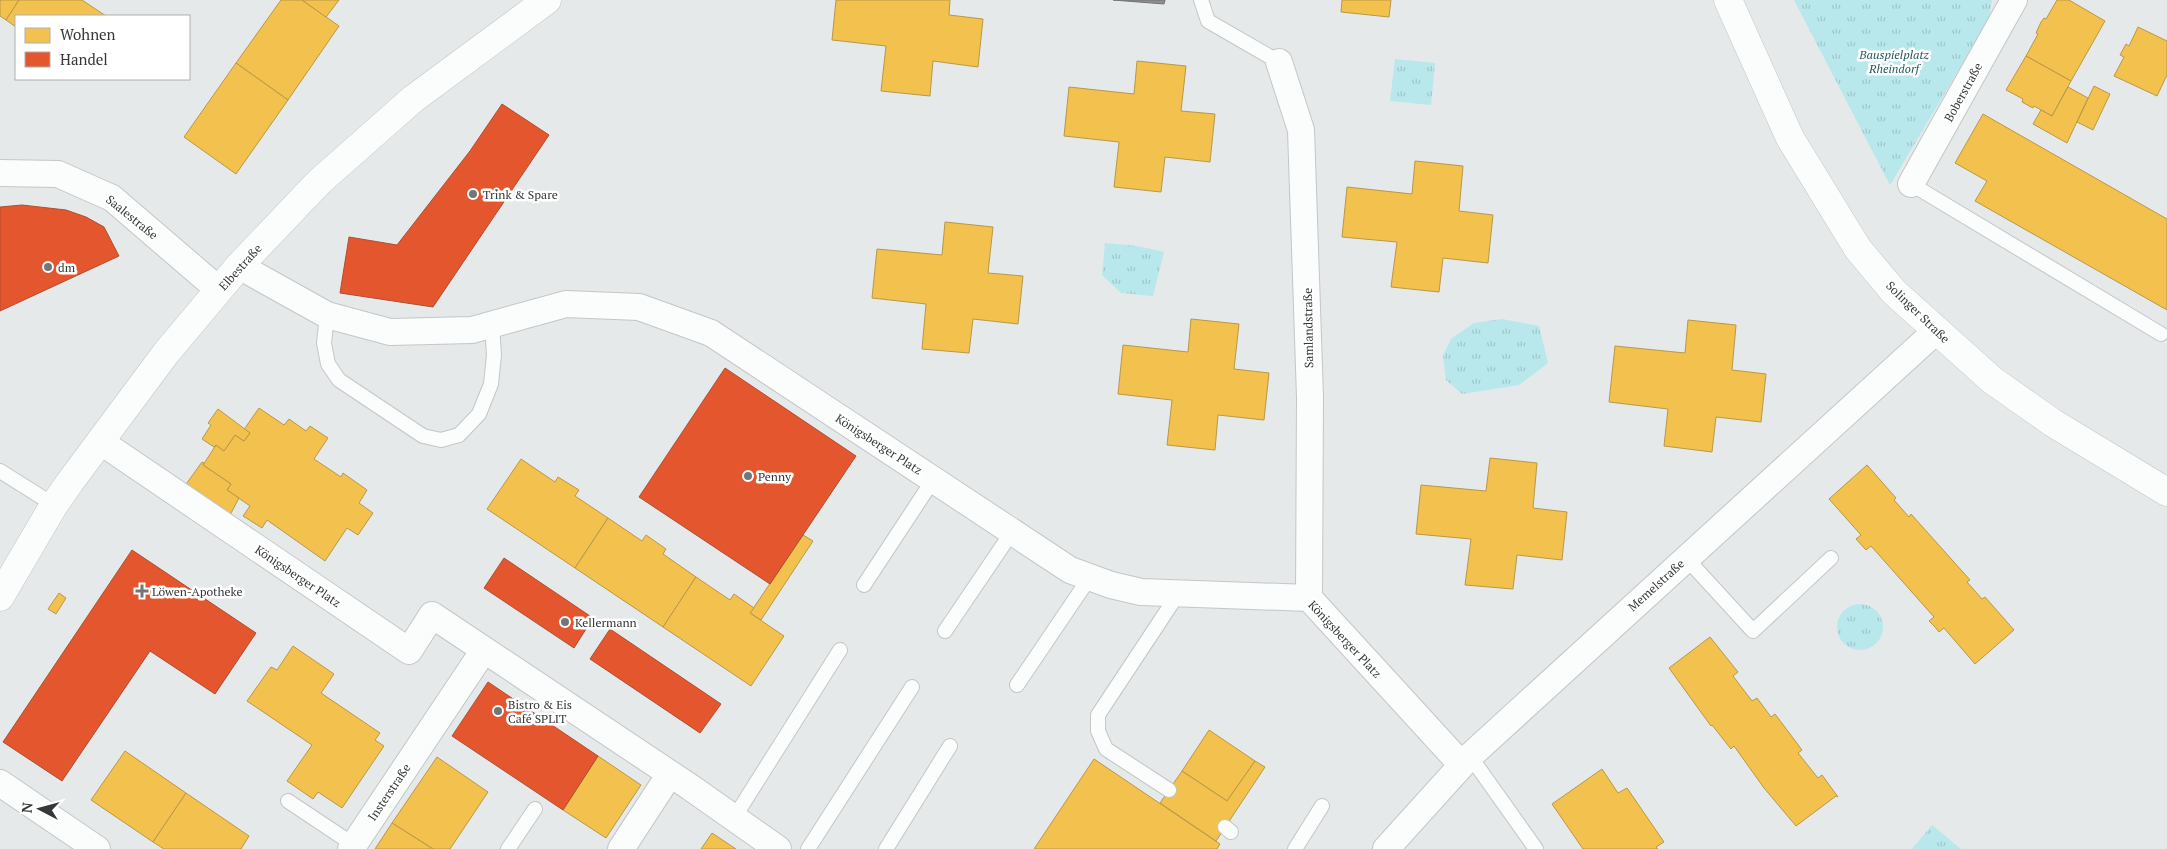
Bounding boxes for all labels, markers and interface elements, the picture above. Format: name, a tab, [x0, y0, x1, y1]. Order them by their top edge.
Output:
legend	[15, 15, 190, 80]
text: Wohnen	[60, 24, 116, 44]
park label: Bauspielplatz Rheindorf	[1858, 47, 1929, 76]
text: Handel	[60, 49, 108, 69]
street label: Boberstraße	[1941, 60, 1985, 124]
place label: Trink & Spare	[483, 187, 558, 202]
marker: Trink & Spare	[467, 188, 479, 200]
street label: Saalestraße	[103, 192, 161, 242]
street label: Elbestraße	[215, 241, 265, 293]
place label: dm	[58, 260, 76, 275]
marker: dm	[42, 261, 54, 273]
street label: Solinger Straße	[1883, 278, 1953, 346]
street label: Samlandstraße	[1300, 288, 1316, 368]
street label: Königsberger Platz	[833, 410, 925, 478]
place label: Penny	[758, 469, 792, 484]
marker: Penny	[742, 470, 754, 482]
street label: Königsberger Platz	[252, 542, 344, 610]
street label: Memelstraße	[1625, 556, 1687, 614]
place label: Löwen-Apotheke	[152, 584, 243, 599]
marker: Löwen-Apotheke	[136, 585, 148, 597]
street label: Königsberger Platz	[1305, 597, 1385, 681]
place label: Kellermann	[575, 615, 637, 630]
marker: Kellermann	[559, 616, 571, 628]
place label: Bistro & Eis Café SPLIT	[508, 697, 572, 726]
marker: Bistro & Eis Café SPLIT	[492, 705, 504, 717]
street label: Insterstraße	[364, 761, 414, 823]
north arrow	[15, 784, 65, 834]
text: N	[17, 801, 37, 814]

